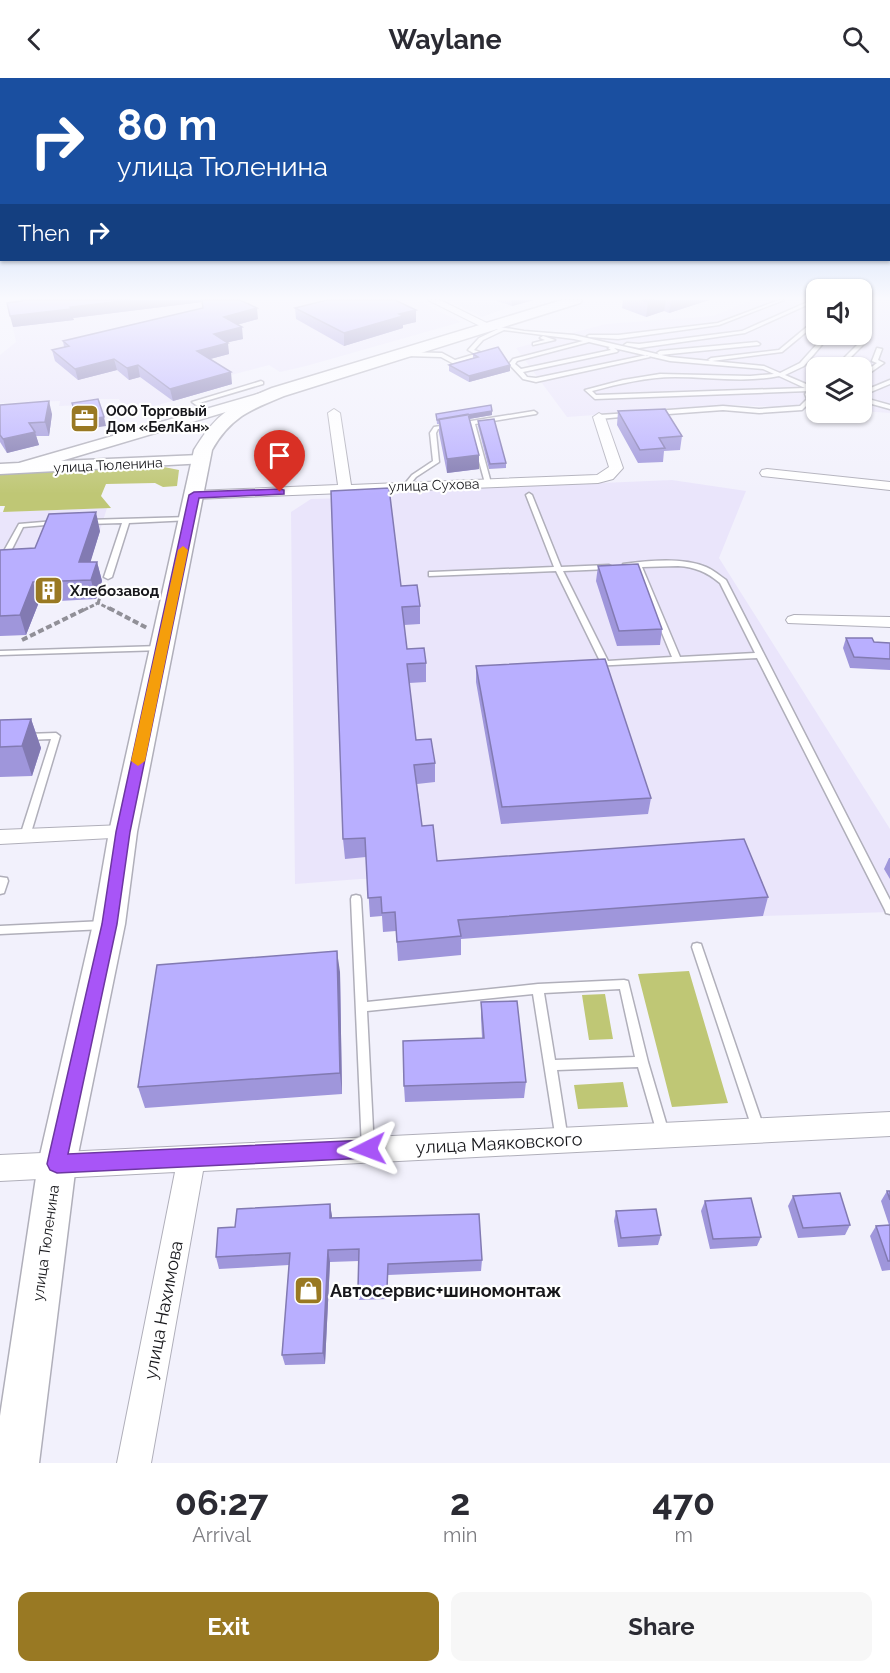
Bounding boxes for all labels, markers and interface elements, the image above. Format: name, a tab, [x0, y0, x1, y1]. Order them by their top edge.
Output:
icon: back	[18, 23, 51, 56]
icon: search	[839, 23, 872, 56]
text: Waylane	[388, 24, 502, 55]
text: 80 m	[117, 101, 217, 150]
icon: right	[18, 102, 96, 180]
text: улица Тюленина	[117, 151, 328, 182]
icon: right	[82, 216, 115, 249]
text: Then	[18, 220, 70, 246]
map controls	[806, 279, 872, 423]
button: sound	[806, 279, 872, 345]
button: layers	[806, 357, 872, 423]
office icon: ООО Торговый Дом «БелКан»	[69, 403, 101, 435]
place label: ООО Торговый Дом «БелКан»	[106, 403, 209, 435]
pin	[254, 430, 305, 492]
icon: arrive	[263, 439, 296, 472]
street label: улица Тюленина	[53, 454, 163, 476]
street label: улица Сухова	[388, 475, 480, 495]
building icon: Хлебозавод	[33, 575, 65, 607]
place label: Хлебозавод	[69, 582, 160, 600]
position arrow	[336, 1117, 400, 1181]
street label: улица Маяковского	[415, 1128, 583, 1158]
street label: улица Тюленина	[29, 1184, 63, 1302]
street label: улица Нахимова	[139, 1239, 187, 1381]
shop icon: Автосервис+шиномонтаж	[293, 1274, 325, 1306]
place label: Автосервис+шиномонтаж	[330, 1280, 562, 1301]
text: 06:27	[175, 1481, 268, 1523]
text: 2	[450, 1481, 470, 1523]
text: 470	[652, 1481, 715, 1523]
text: Arrival	[192, 1523, 251, 1547]
text: min	[443, 1523, 477, 1547]
text: m	[675, 1523, 693, 1547]
button: Exit	[18, 1592, 439, 1661]
button: Share	[451, 1592, 872, 1661]

